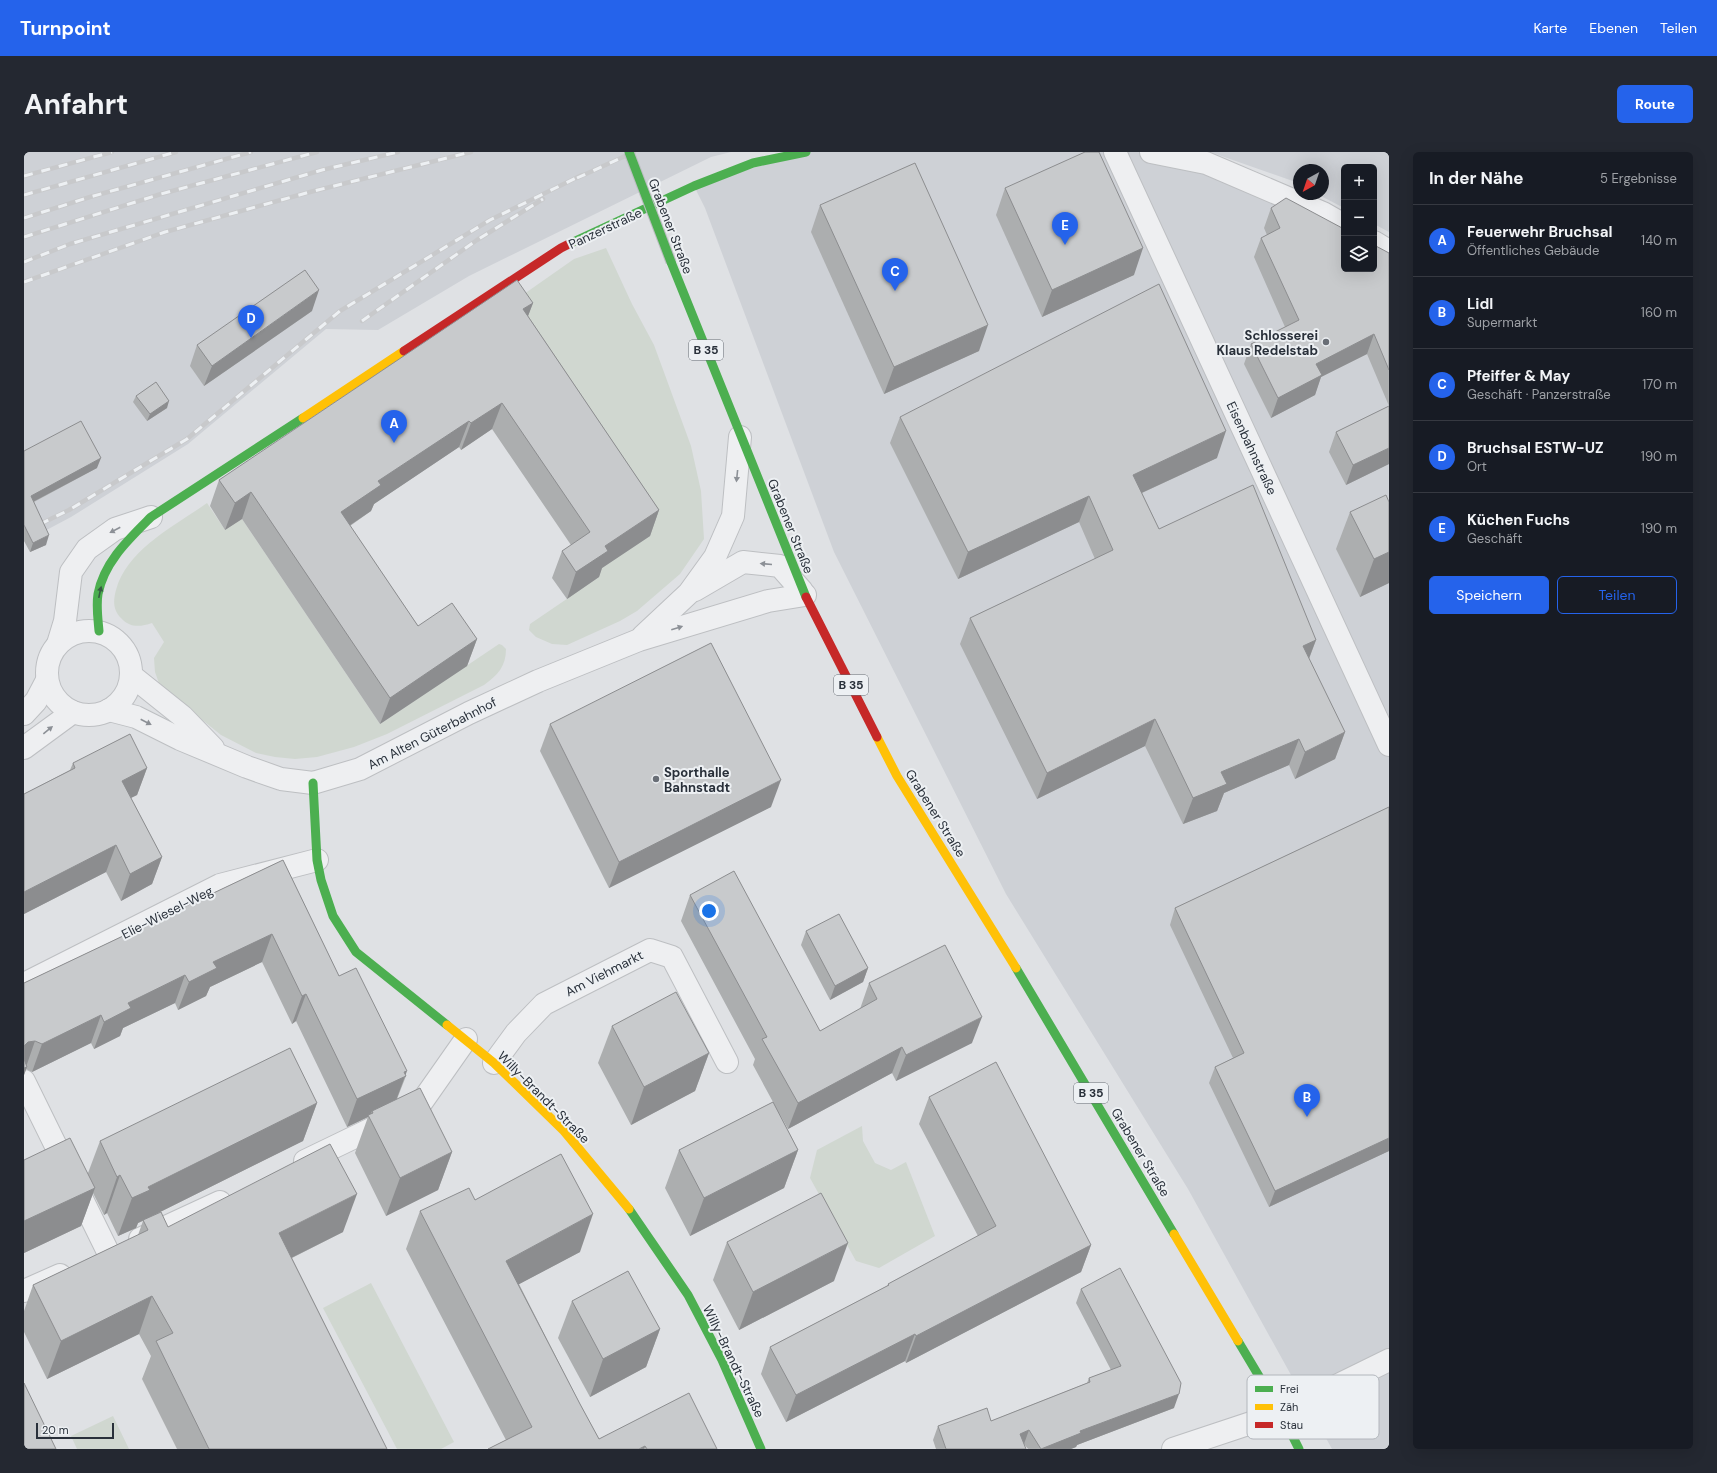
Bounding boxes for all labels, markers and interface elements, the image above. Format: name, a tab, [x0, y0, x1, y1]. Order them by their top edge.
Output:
text: Turnpoint	[20, 16, 111, 41]
text: Karte	[1533, 19, 1567, 37]
text: Ebenen	[1589, 19, 1638, 37]
text: Teilen	[1660, 19, 1697, 37]
button: Route	[1617, 85, 1693, 123]
text: Anfahrt	[24, 86, 128, 123]
north arrow	[1293, 164, 1329, 200]
map controls	[1341, 164, 1377, 272]
button: +	[1341, 164, 1377, 200]
text: In der Nähe	[1429, 167, 1524, 189]
text: 5 Ergebnisse	[1600, 170, 1677, 187]
street label: Grabener Straße	[645, 176, 697, 276]
button: −	[1341, 200, 1377, 236]
street label: Panzerstraße	[566, 204, 645, 253]
pin: E	[1052, 212, 1078, 245]
text: Feuerwehr Bruchsal	[1467, 222, 1612, 242]
text: A	[1437, 232, 1447, 249]
text: 140 m	[1641, 232, 1677, 249]
button: layers	[1341, 236, 1377, 272]
text: Öffentliches Gebäude	[1467, 242, 1599, 259]
pin: C	[882, 258, 908, 291]
text: Lidl	[1467, 294, 1493, 314]
text: B	[1438, 304, 1446, 321]
text: 160 m	[1641, 304, 1677, 321]
pin: D	[238, 305, 264, 338]
text: Supermarkt	[1467, 314, 1537, 331]
place label: Schlosserei Klaus Redelstab	[1217, 327, 1318, 359]
marker: Schlosserei Klaus Redelstab	[1321, 337, 1331, 347]
road number: B 35	[689, 340, 723, 360]
text: Pfeiffer & May	[1467, 366, 1570, 386]
text: C	[1437, 376, 1447, 393]
text: 170 m	[1642, 376, 1677, 393]
text: Geschäft · Panzerstraße	[1467, 386, 1611, 403]
street label: Eisenbahnstraße	[1223, 399, 1281, 498]
pin: A	[381, 410, 407, 443]
text: Bruchsal ESTW-UZ	[1467, 438, 1604, 458]
text: D	[1437, 448, 1447, 465]
text: 190 m	[1641, 448, 1677, 465]
text: Ort	[1467, 458, 1487, 475]
one-way arrow	[733, 470, 740, 482]
street label: Grabener Straße	[764, 476, 817, 576]
text: Küchen Fuchs	[1467, 510, 1570, 530]
text: E	[1438, 520, 1446, 537]
text: 190 m	[1641, 520, 1677, 537]
one-way arrow	[109, 527, 121, 533]
text: Geschäft	[1467, 530, 1522, 547]
one-way arrow	[760, 561, 772, 568]
button: Speichern	[1429, 576, 1549, 614]
button: Teilen	[1557, 576, 1677, 614]
one-way arrow	[97, 586, 103, 598]
one-way arrow	[671, 625, 683, 631]
road number: B 35	[834, 675, 868, 695]
street label: Am Alten Güterbahnhof	[365, 693, 500, 773]
one-way arrow	[141, 719, 152, 725]
one-way arrow	[43, 725, 54, 734]
place label: Sporthalle Bahnstadt	[664, 764, 730, 796]
street label: Grabener Straße	[902, 766, 969, 860]
marker: Sporthalle Bahnstadt	[651, 774, 661, 784]
street label: Elie-Wiesel-Weg	[119, 882, 216, 943]
your location	[699, 901, 719, 921]
street label: Am Viehmarkt	[562, 946, 646, 1000]
street label: Willy-Brandt-Straße	[494, 1048, 593, 1147]
road number: B 35	[1074, 1083, 1108, 1103]
pin: B	[1294, 1084, 1320, 1117]
street label: Grabener Straße	[1107, 1105, 1174, 1200]
street label: Willy-Brandt-Straße	[699, 1302, 768, 1420]
legend	[1247, 1375, 1379, 1439]
text: Frei	[1280, 1382, 1299, 1396]
text: Zäh	[1280, 1400, 1298, 1414]
text: Stau	[1280, 1418, 1303, 1432]
scale bar	[36, 1421, 114, 1440]
text: 20 m	[42, 1423, 68, 1437]

